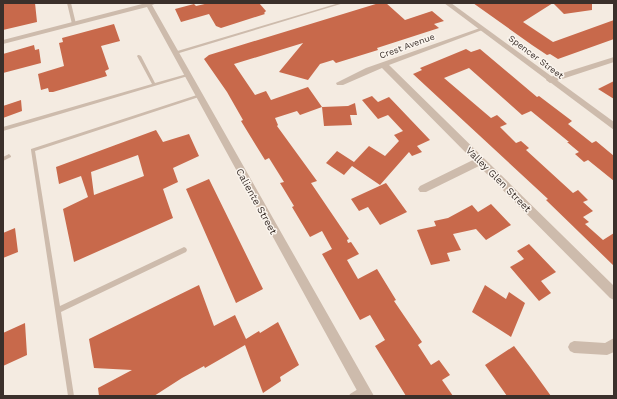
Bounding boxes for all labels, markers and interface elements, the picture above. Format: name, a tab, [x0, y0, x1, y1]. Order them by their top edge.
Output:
street label: Crest Avenue	[378, 31, 436, 61]
street label: Spencer Street	[507, 33, 566, 81]
street label: Valley Glen Street	[464, 145, 534, 215]
street label: Caliente Street	[234, 166, 280, 237]

